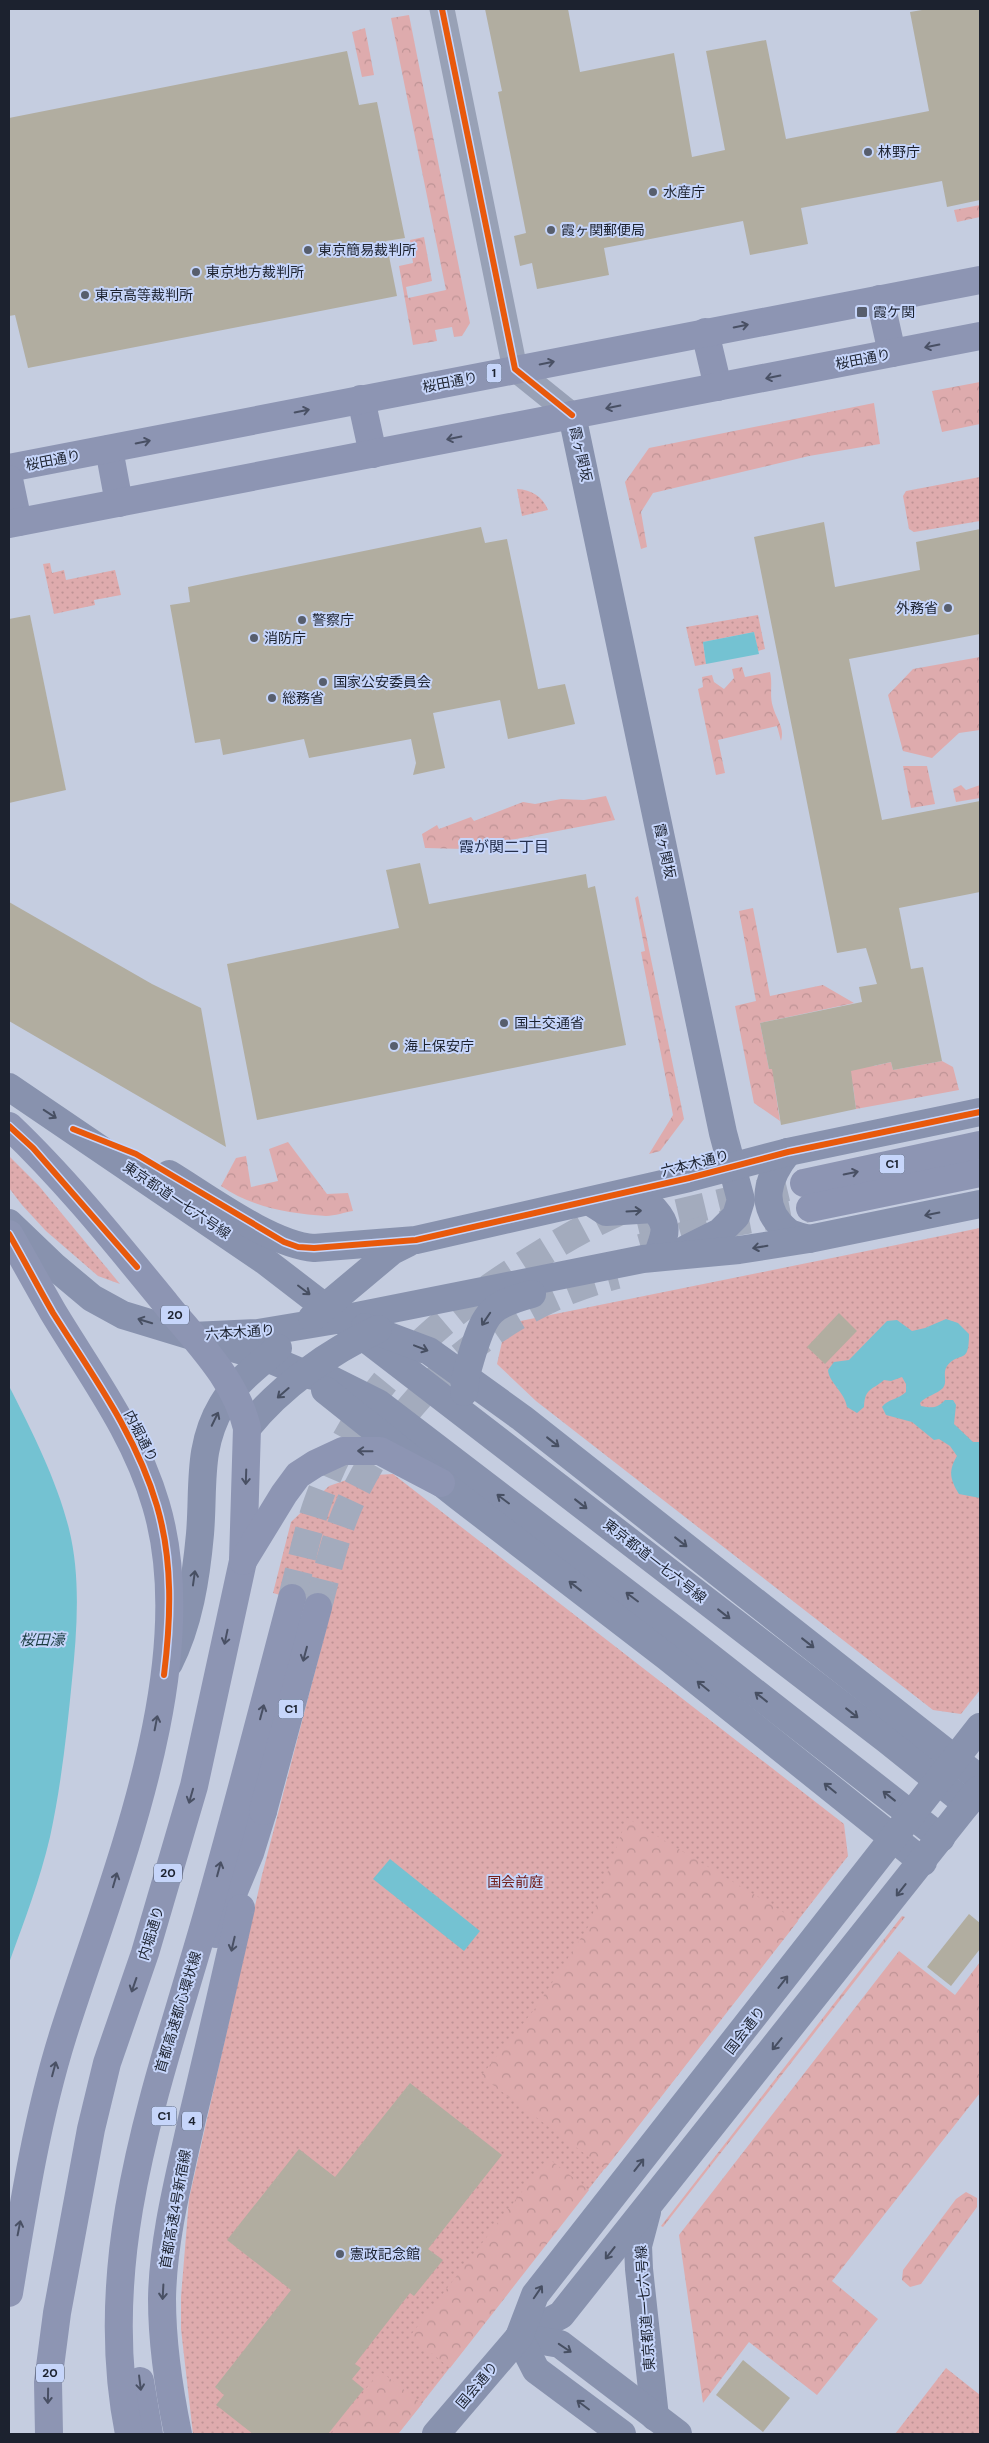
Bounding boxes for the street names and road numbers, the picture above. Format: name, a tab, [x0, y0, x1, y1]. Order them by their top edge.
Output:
street label: 桜田通り	[834, 345, 892, 373]
road number: 1	[486, 363, 502, 382]
street label: 桜田通り	[421, 368, 479, 396]
street label: 霞ヶ関坂	[566, 425, 596, 483]
street label: 桜田通り	[24, 446, 82, 474]
street label: 霞ヶ関坂	[650, 822, 680, 880]
street label: 六本木通り	[659, 1146, 731, 1180]
road number: C1	[880, 1154, 904, 1174]
street label: 東京都道一七六号線	[120, 1157, 234, 1243]
road number: 20	[161, 1306, 189, 1324]
street label: 六本木通り	[204, 1321, 276, 1343]
street label: 内堀通り	[120, 1407, 162, 1465]
street label: 東京都道一七六号線	[600, 1515, 710, 1607]
road number: C1	[278, 1700, 304, 1718]
road number: 20	[154, 1864, 182, 1882]
street label: 内堀通り	[134, 1904, 168, 1962]
street label: 首都高速都心環状線	[151, 1949, 205, 2075]
street label: 国会通り	[721, 2002, 769, 2058]
road number: C1	[152, 2106, 176, 2126]
road number: 4	[182, 2112, 202, 2130]
street label: 首都高速4号新宿線	[156, 2148, 194, 2270]
street label: 東京都道一七六号線	[632, 2245, 658, 2371]
street label: 国会通り	[452, 2358, 502, 2412]
road number: 20	[36, 2364, 64, 2382]

